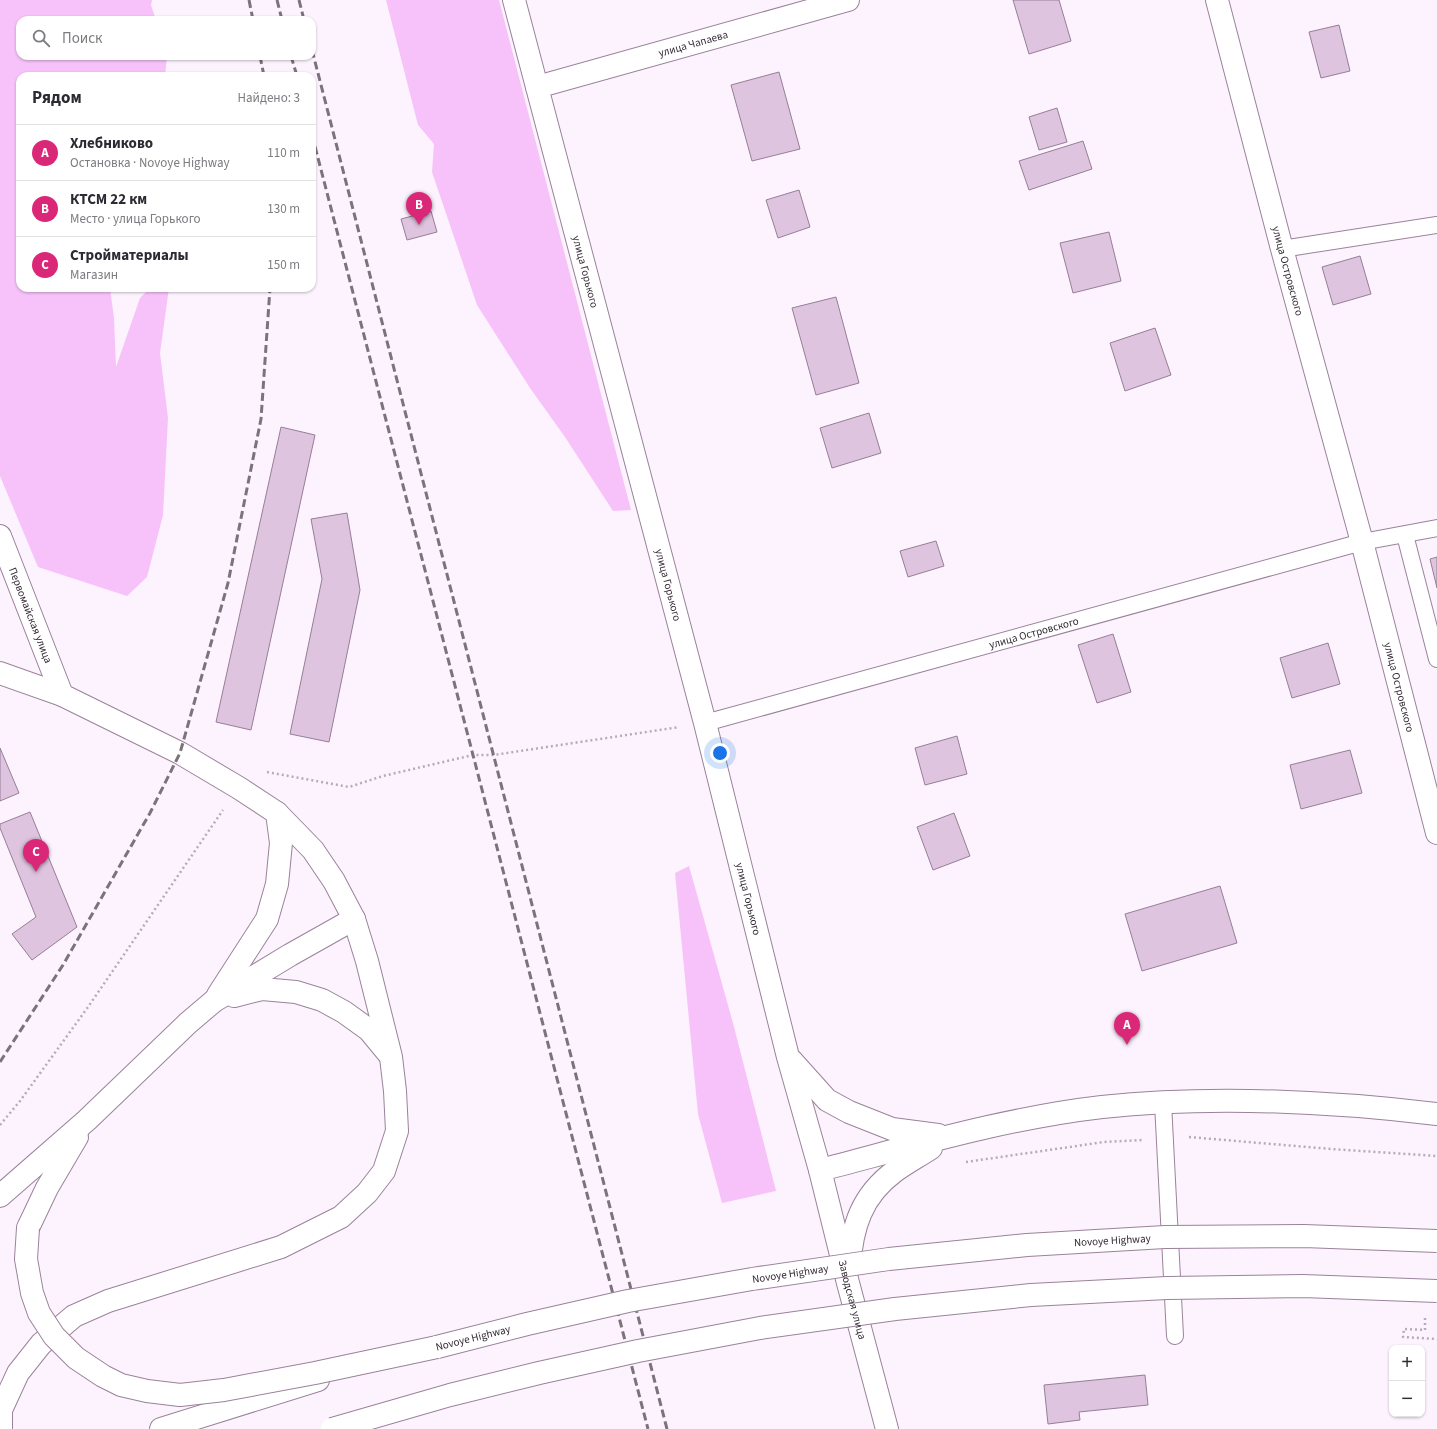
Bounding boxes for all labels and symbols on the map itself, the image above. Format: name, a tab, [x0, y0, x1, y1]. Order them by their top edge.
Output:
street label: улица Чапаева	[657, 27, 729, 60]
pin: B	[406, 192, 432, 225]
street label: улица Островского	[1269, 224, 1307, 317]
street label: улица Горького	[569, 234, 602, 309]
street label: улица Горького	[652, 547, 685, 623]
street label: Первомайская улица	[5, 565, 56, 665]
street label: улица Островского	[987, 613, 1080, 652]
street label: улица Островского	[1381, 641, 1418, 734]
your location	[710, 743, 730, 763]
pin: C	[23, 839, 49, 872]
street label: улица Горького	[732, 861, 765, 937]
pin: A	[1114, 1012, 1140, 1045]
street label: Novoye Highway	[1074, 1230, 1151, 1250]
street label: Заводская улица	[835, 1258, 870, 1341]
street label: Novoye Highway	[751, 1260, 829, 1286]
street label: Novoye Highway	[434, 1321, 512, 1355]

